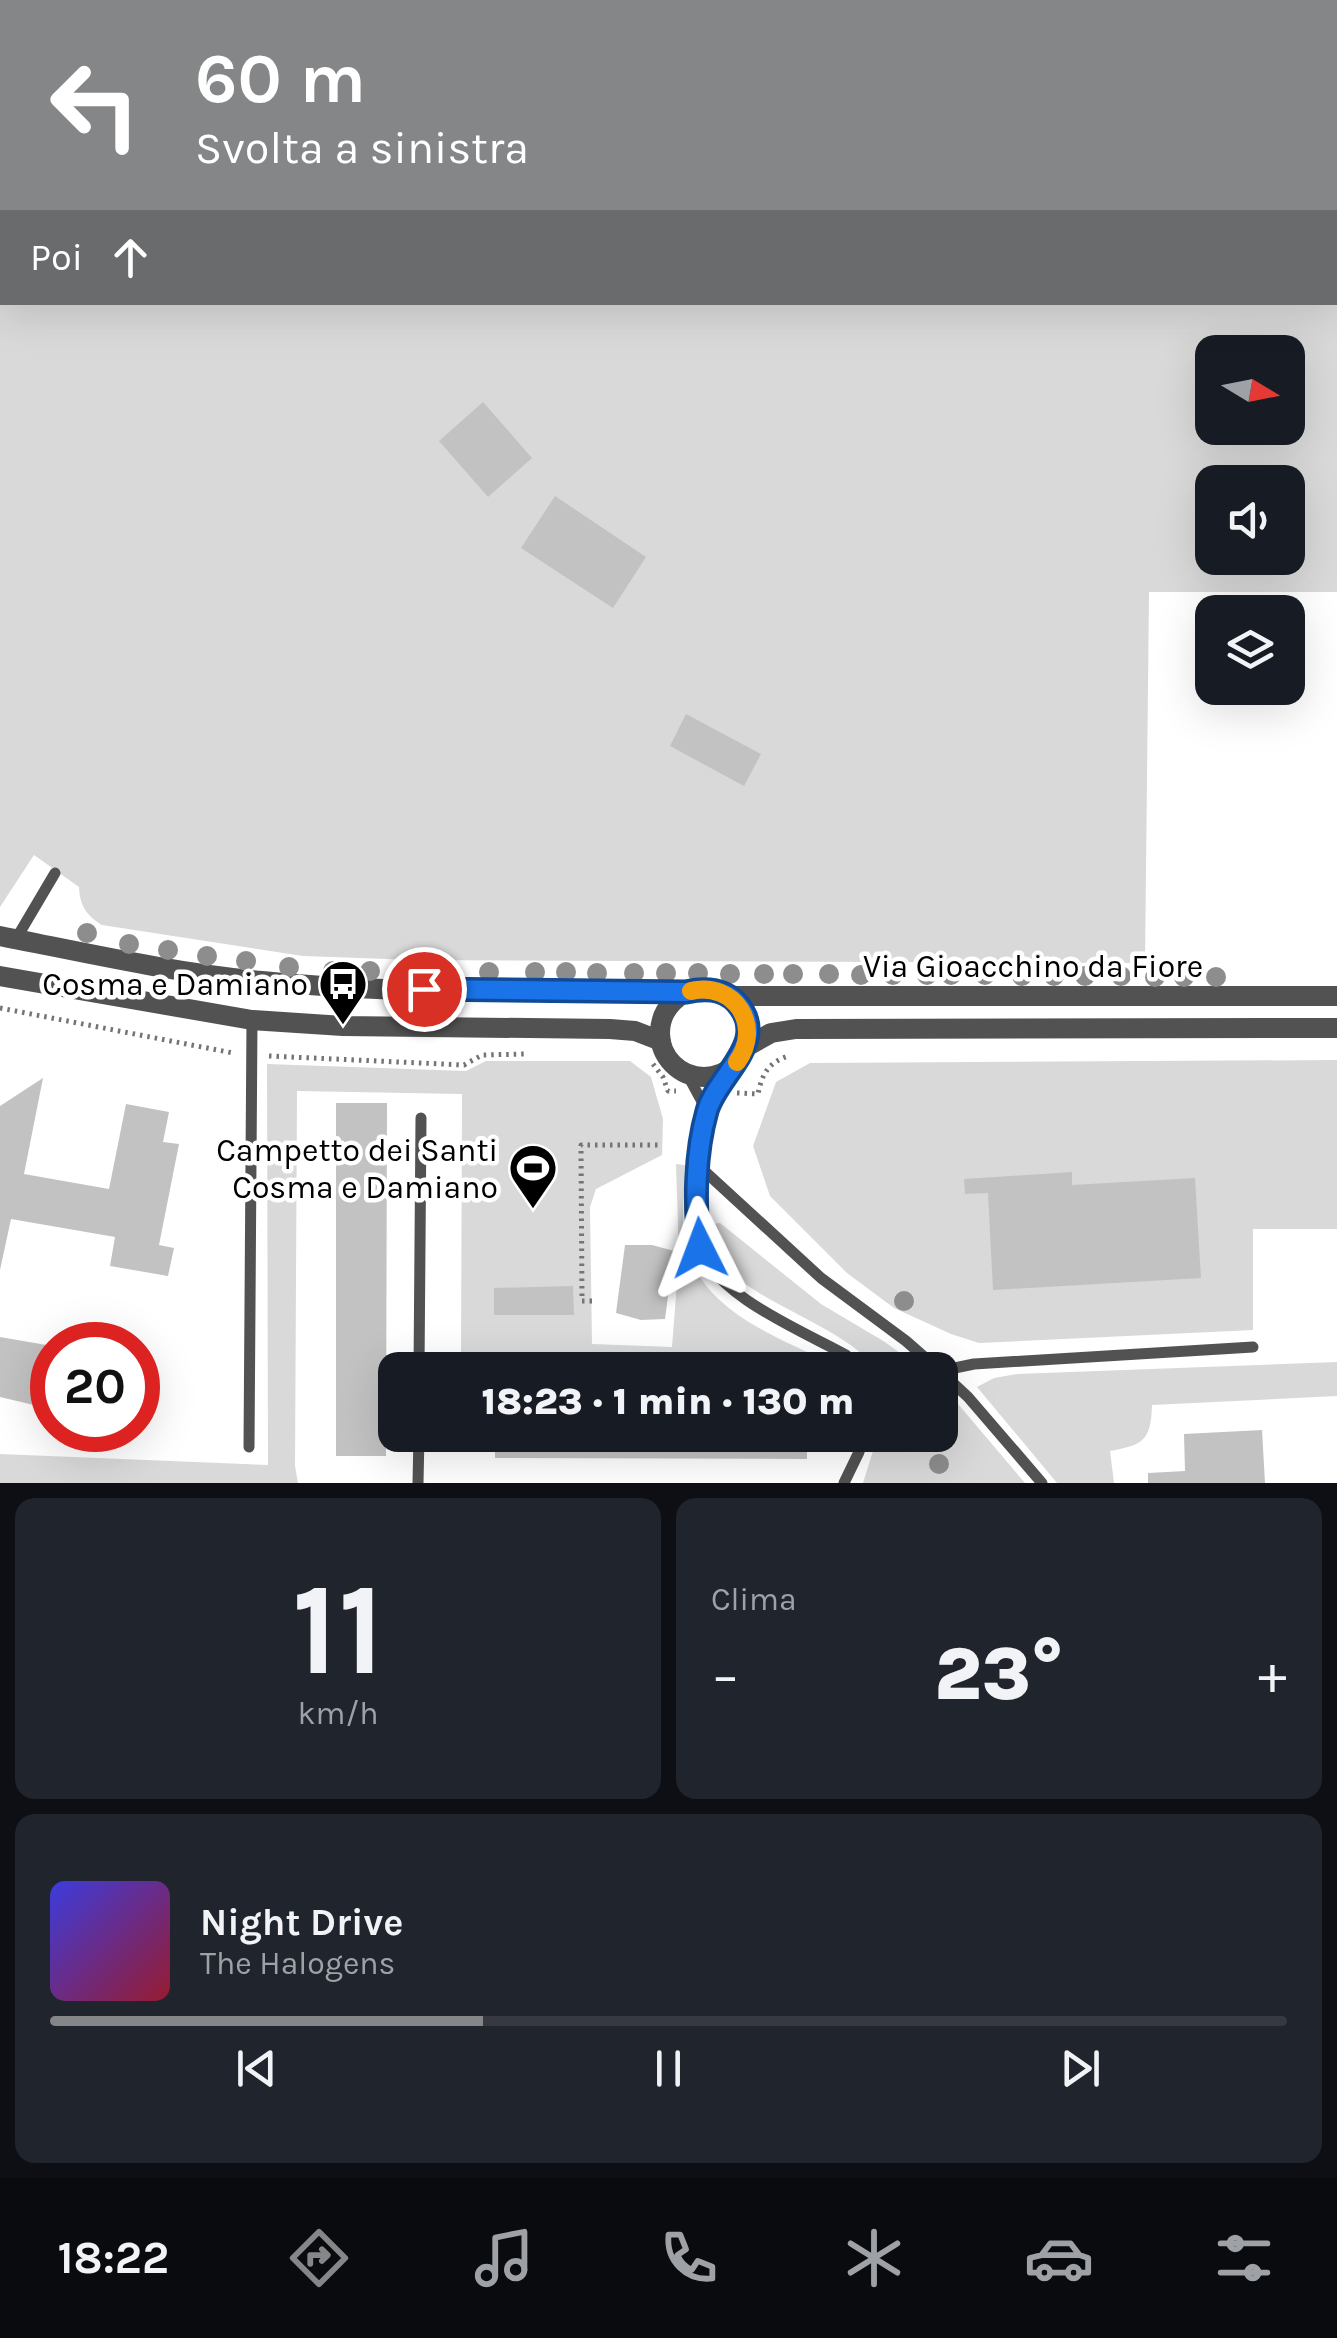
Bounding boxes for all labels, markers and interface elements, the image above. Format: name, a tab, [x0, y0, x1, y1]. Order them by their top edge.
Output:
text: 60 m	[195, 38, 366, 120]
icon: left	[30, 40, 160, 170]
text: Svolta a sinistra	[195, 122, 529, 174]
icon: ahead	[103, 230, 158, 285]
text: Poi	[30, 235, 83, 280]
north arrow	[1195, 335, 1305, 445]
map controls	[1195, 335, 1305, 705]
button: sound	[1195, 465, 1305, 575]
button: layers	[1195, 595, 1305, 705]
pin	[382, 947, 467, 1032]
street label: Via Gioacchino da Fiore	[863, 948, 1203, 985]
bus stop icon: Cosma e Damiano	[317, 958, 369, 1026]
icon: arrive	[397, 962, 452, 1017]
place label: Cosma e Damiano	[42, 966, 308, 1003]
place label: Campetto dei Santi Cosma e Damiano	[216, 1132, 498, 1206]
sports icon: Campetto dei Santi Cosma e Damiano	[507, 1142, 559, 1210]
position arrow	[648, 1196, 752, 1300]
speed limit sign: 20	[30, 1322, 160, 1452]
text: 18:23 · 1 min · 130 m	[482, 1379, 854, 1424]
text: 11	[292, 1554, 384, 1706]
text: Clima	[711, 1581, 797, 1618]
text: 23°	[934, 1630, 1064, 1718]
text: −	[711, 1643, 740, 1707]
text: +	[1258, 1643, 1287, 1707]
text: km/h	[297, 1695, 379, 1732]
text: Night Drive	[200, 1900, 403, 1945]
text: The Halogens	[200, 1945, 395, 1982]
icon: previous	[229, 2041, 284, 2096]
icon: pause	[641, 2041, 696, 2096]
icon: next	[1053, 2041, 1108, 2096]
icon: directions	[284, 2223, 354, 2293]
icon: music	[469, 2223, 539, 2293]
icon: phone	[654, 2223, 724, 2293]
icon: climate	[839, 2223, 909, 2293]
icon: car	[1024, 2223, 1094, 2293]
icon: filters	[1209, 2223, 1279, 2293]
text: 18:22	[58, 2232, 169, 2284]

